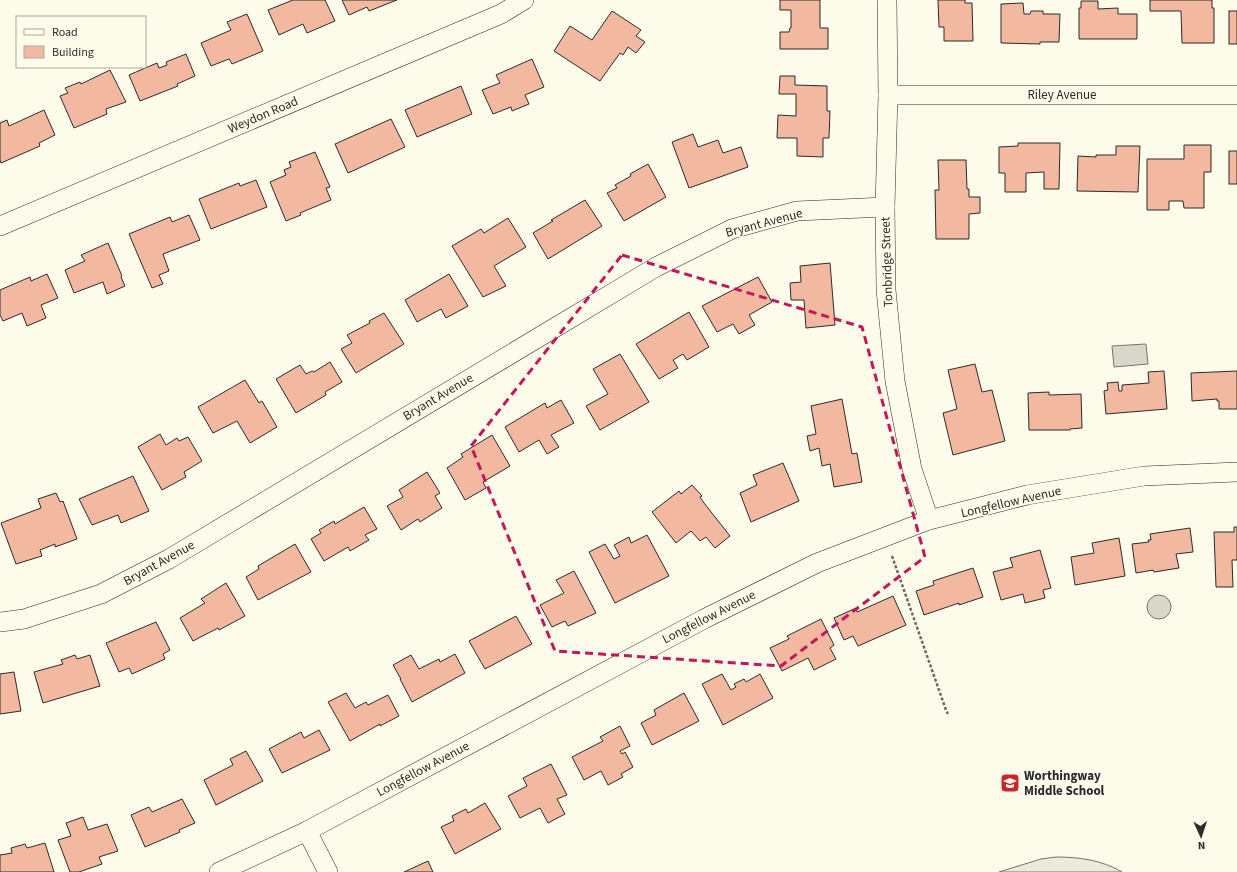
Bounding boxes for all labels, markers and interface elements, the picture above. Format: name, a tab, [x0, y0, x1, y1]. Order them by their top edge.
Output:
legend	[16, 16, 146, 68]
text: Road	[52, 24, 78, 41]
text: Building	[52, 44, 94, 61]
street label: Riley Avenue	[1027, 86, 1097, 104]
street label: Weydon Road	[225, 92, 301, 138]
street label: Bryant Avenue	[724, 204, 804, 242]
street label: Tonbridge Street	[876, 216, 898, 307]
street label: Bryant Avenue	[399, 369, 477, 425]
street label: Longfellow Avenue	[959, 482, 1063, 522]
street label: Bryant Avenue	[120, 536, 198, 590]
street label: Longfellow Avenue	[659, 586, 759, 648]
street label: Longfellow Avenue	[373, 737, 473, 801]
place label: Worthingway Middle School	[1024, 767, 1105, 800]
school or university icon: Worthingway Middle School	[999, 772, 1021, 794]
north arrow	[1181, 816, 1221, 856]
text: N	[1197, 838, 1206, 853]

